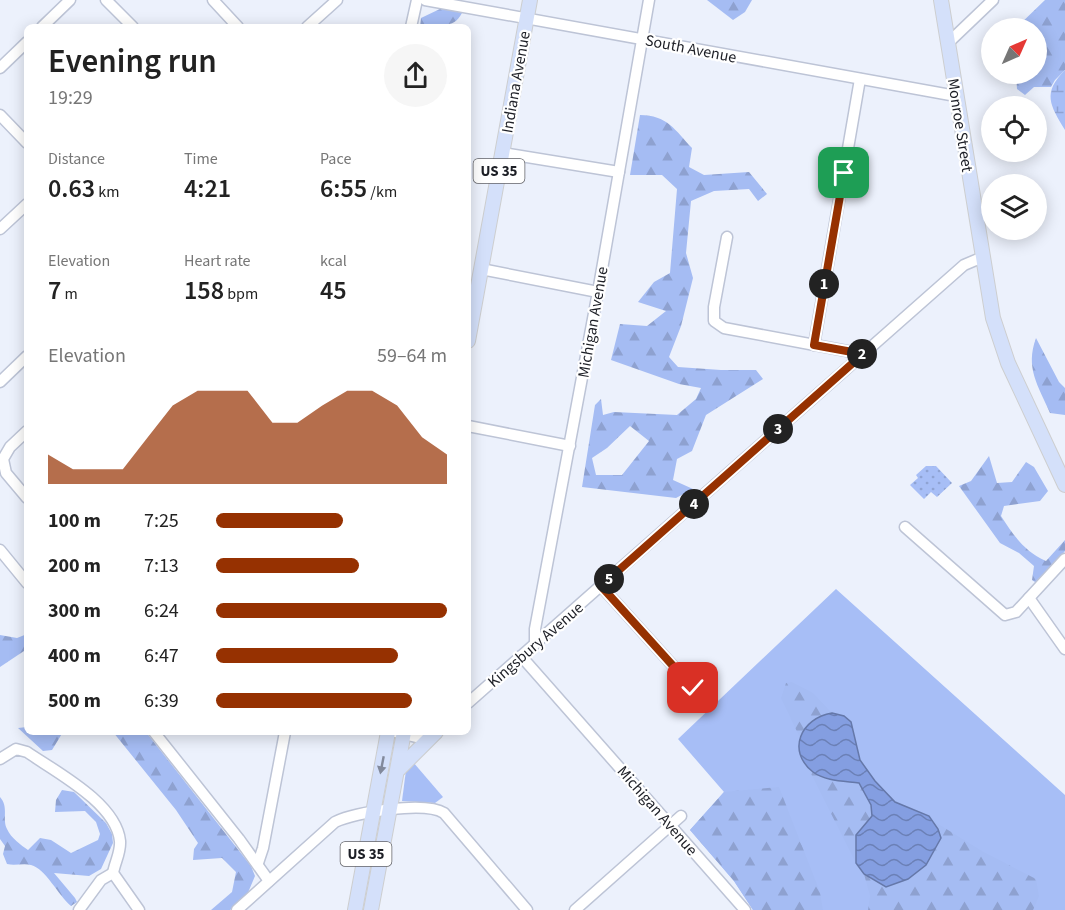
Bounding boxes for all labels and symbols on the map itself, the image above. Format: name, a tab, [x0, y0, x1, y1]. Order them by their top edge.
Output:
north arrow	[981, 18, 1047, 84]
street label: Indiana Avenue	[496, 29, 536, 135]
street label: South Avenue	[643, 29, 738, 69]
street label: Monroe Street	[942, 77, 978, 174]
pin	[818, 147, 869, 198]
road number: US 35	[474, 159, 524, 183]
street label: Michigan Avenue	[572, 265, 614, 380]
pin: 1	[809, 269, 839, 299]
pin: 2	[847, 339, 877, 369]
pin: 3	[763, 414, 793, 444]
pin: 4	[679, 489, 709, 519]
pin: 5	[594, 564, 624, 594]
street label: Kingsbury Avenue	[483, 597, 588, 692]
pin	[667, 662, 718, 713]
one-way arrow	[377, 755, 386, 774]
street label: Michigan Avenue	[612, 761, 703, 860]
road number: US 35	[340, 842, 392, 866]

